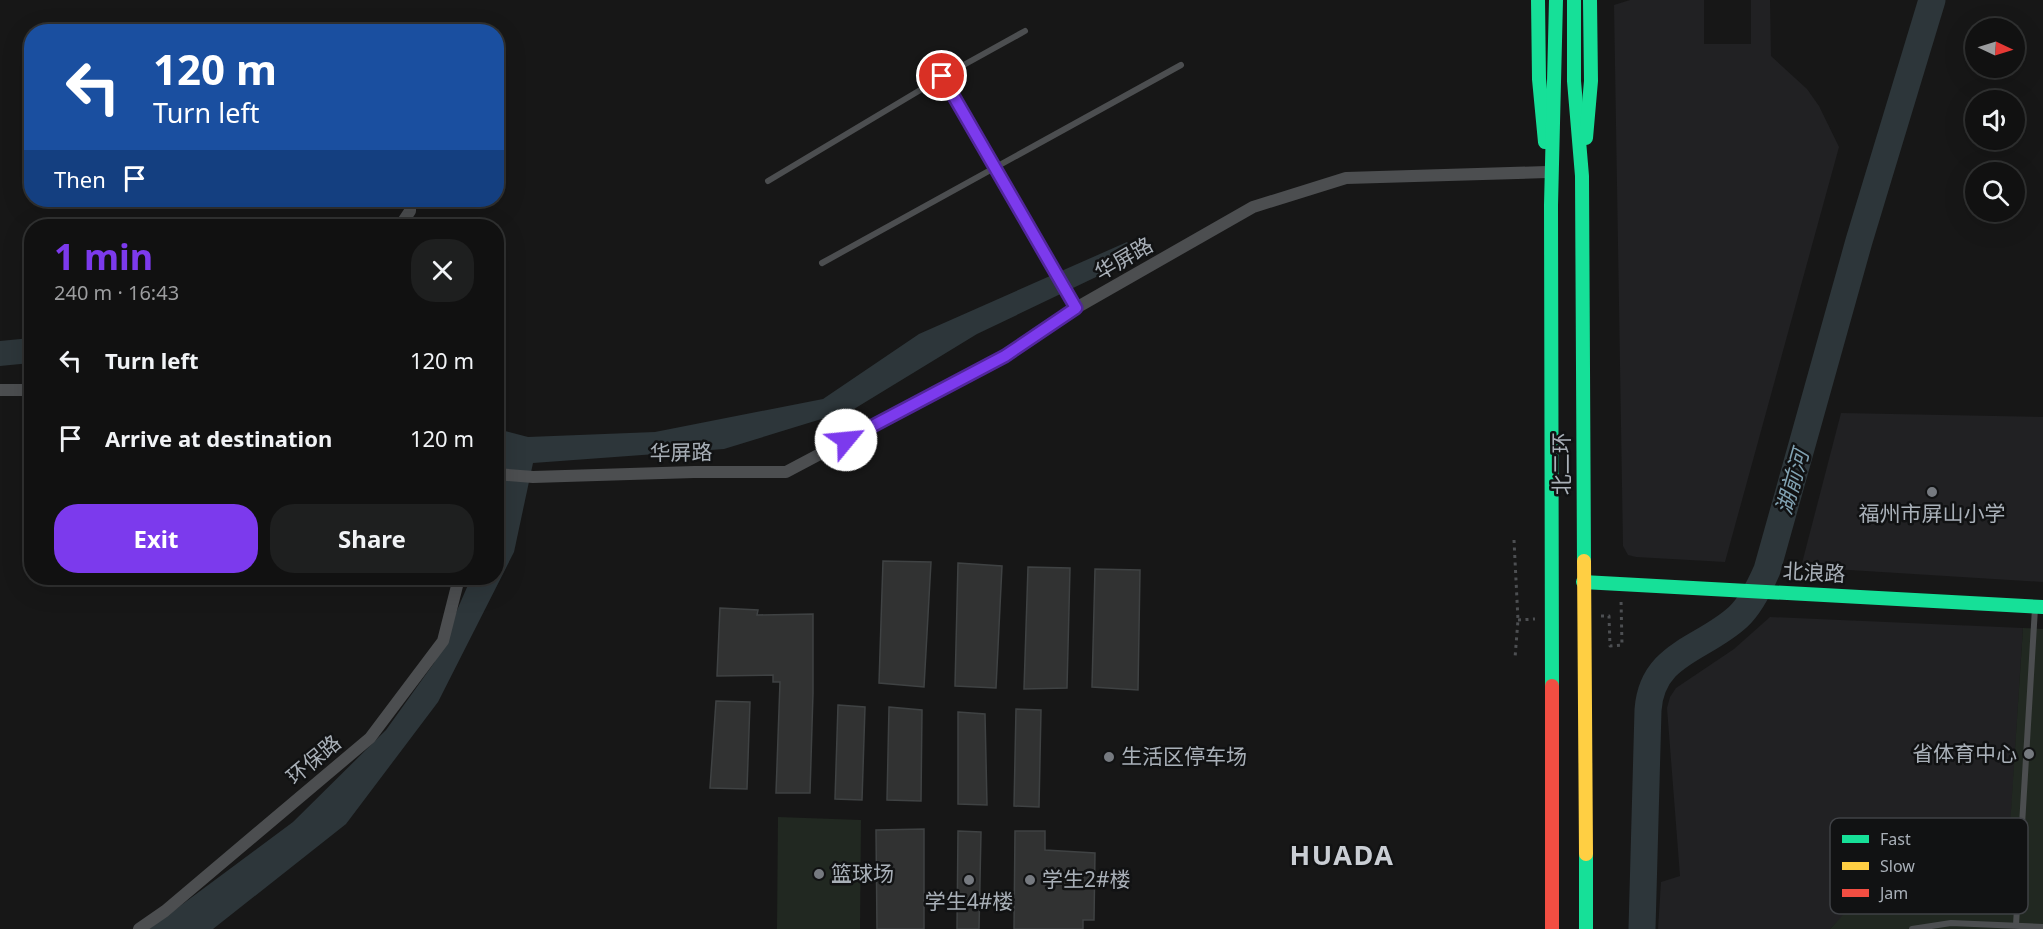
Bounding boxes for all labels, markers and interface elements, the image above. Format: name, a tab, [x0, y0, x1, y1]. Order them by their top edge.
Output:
north arrow	[1965, 18, 2025, 78]
map controls	[1965, 18, 2025, 222]
text: 120 m	[153, 40, 277, 97]
icon: left	[54, 48, 132, 126]
pin	[916, 50, 967, 101]
icon: arrive	[925, 59, 958, 92]
button: sound	[1965, 90, 2025, 150]
text: Turn left	[153, 94, 259, 131]
icon: arrive	[118, 162, 151, 195]
button: search	[1965, 162, 2025, 222]
text: Then	[54, 164, 106, 194]
street label: 华屏路	[1089, 230, 1158, 286]
text: 1 min	[54, 232, 153, 281]
button: close	[411, 239, 474, 302]
text: 240 m · 16:43	[54, 279, 179, 306]
icon: left	[54, 344, 87, 377]
text: Turn left	[105, 345, 199, 375]
text: 120 m	[410, 345, 474, 375]
position arrow	[814, 408, 878, 472]
icon: arrive	[54, 422, 87, 455]
text: Arrive at destination	[105, 423, 332, 453]
text: 120 m	[410, 423, 474, 453]
street label: 北二环	[1547, 433, 1575, 496]
street label: 华屏路	[649, 437, 713, 467]
water label: 湖前河	[1768, 442, 1816, 518]
marker: 福州市屏山小学	[1925, 485, 1939, 499]
place label: 福州市屏山小学	[1859, 499, 2006, 527]
button: Exit	[54, 504, 258, 573]
button: Share	[270, 504, 474, 573]
street label: 北浪路	[1782, 556, 1846, 588]
street label: 环保路	[280, 728, 346, 790]
place label: 省体育中心	[1912, 739, 2017, 767]
place label: 生活区停车场	[1121, 742, 1247, 770]
marker: 省体育中心	[2022, 747, 2036, 761]
marker: 生活区停车场	[1102, 750, 1116, 764]
legend	[1830, 818, 2028, 914]
text: Fast	[1880, 828, 1911, 850]
district label: HUADA	[1290, 836, 1394, 873]
text: Slow	[1880, 855, 1915, 877]
place label: 篮球场	[831, 859, 894, 887]
place label: 学生2#楼	[1042, 865, 1131, 893]
marker: 篮球场	[812, 867, 826, 881]
marker: 学生4#楼	[962, 873, 976, 887]
marker: 学生2#楼	[1023, 873, 1037, 887]
text: Jam	[1878, 882, 1908, 904]
place label: 学生4#楼	[925, 887, 1013, 915]

